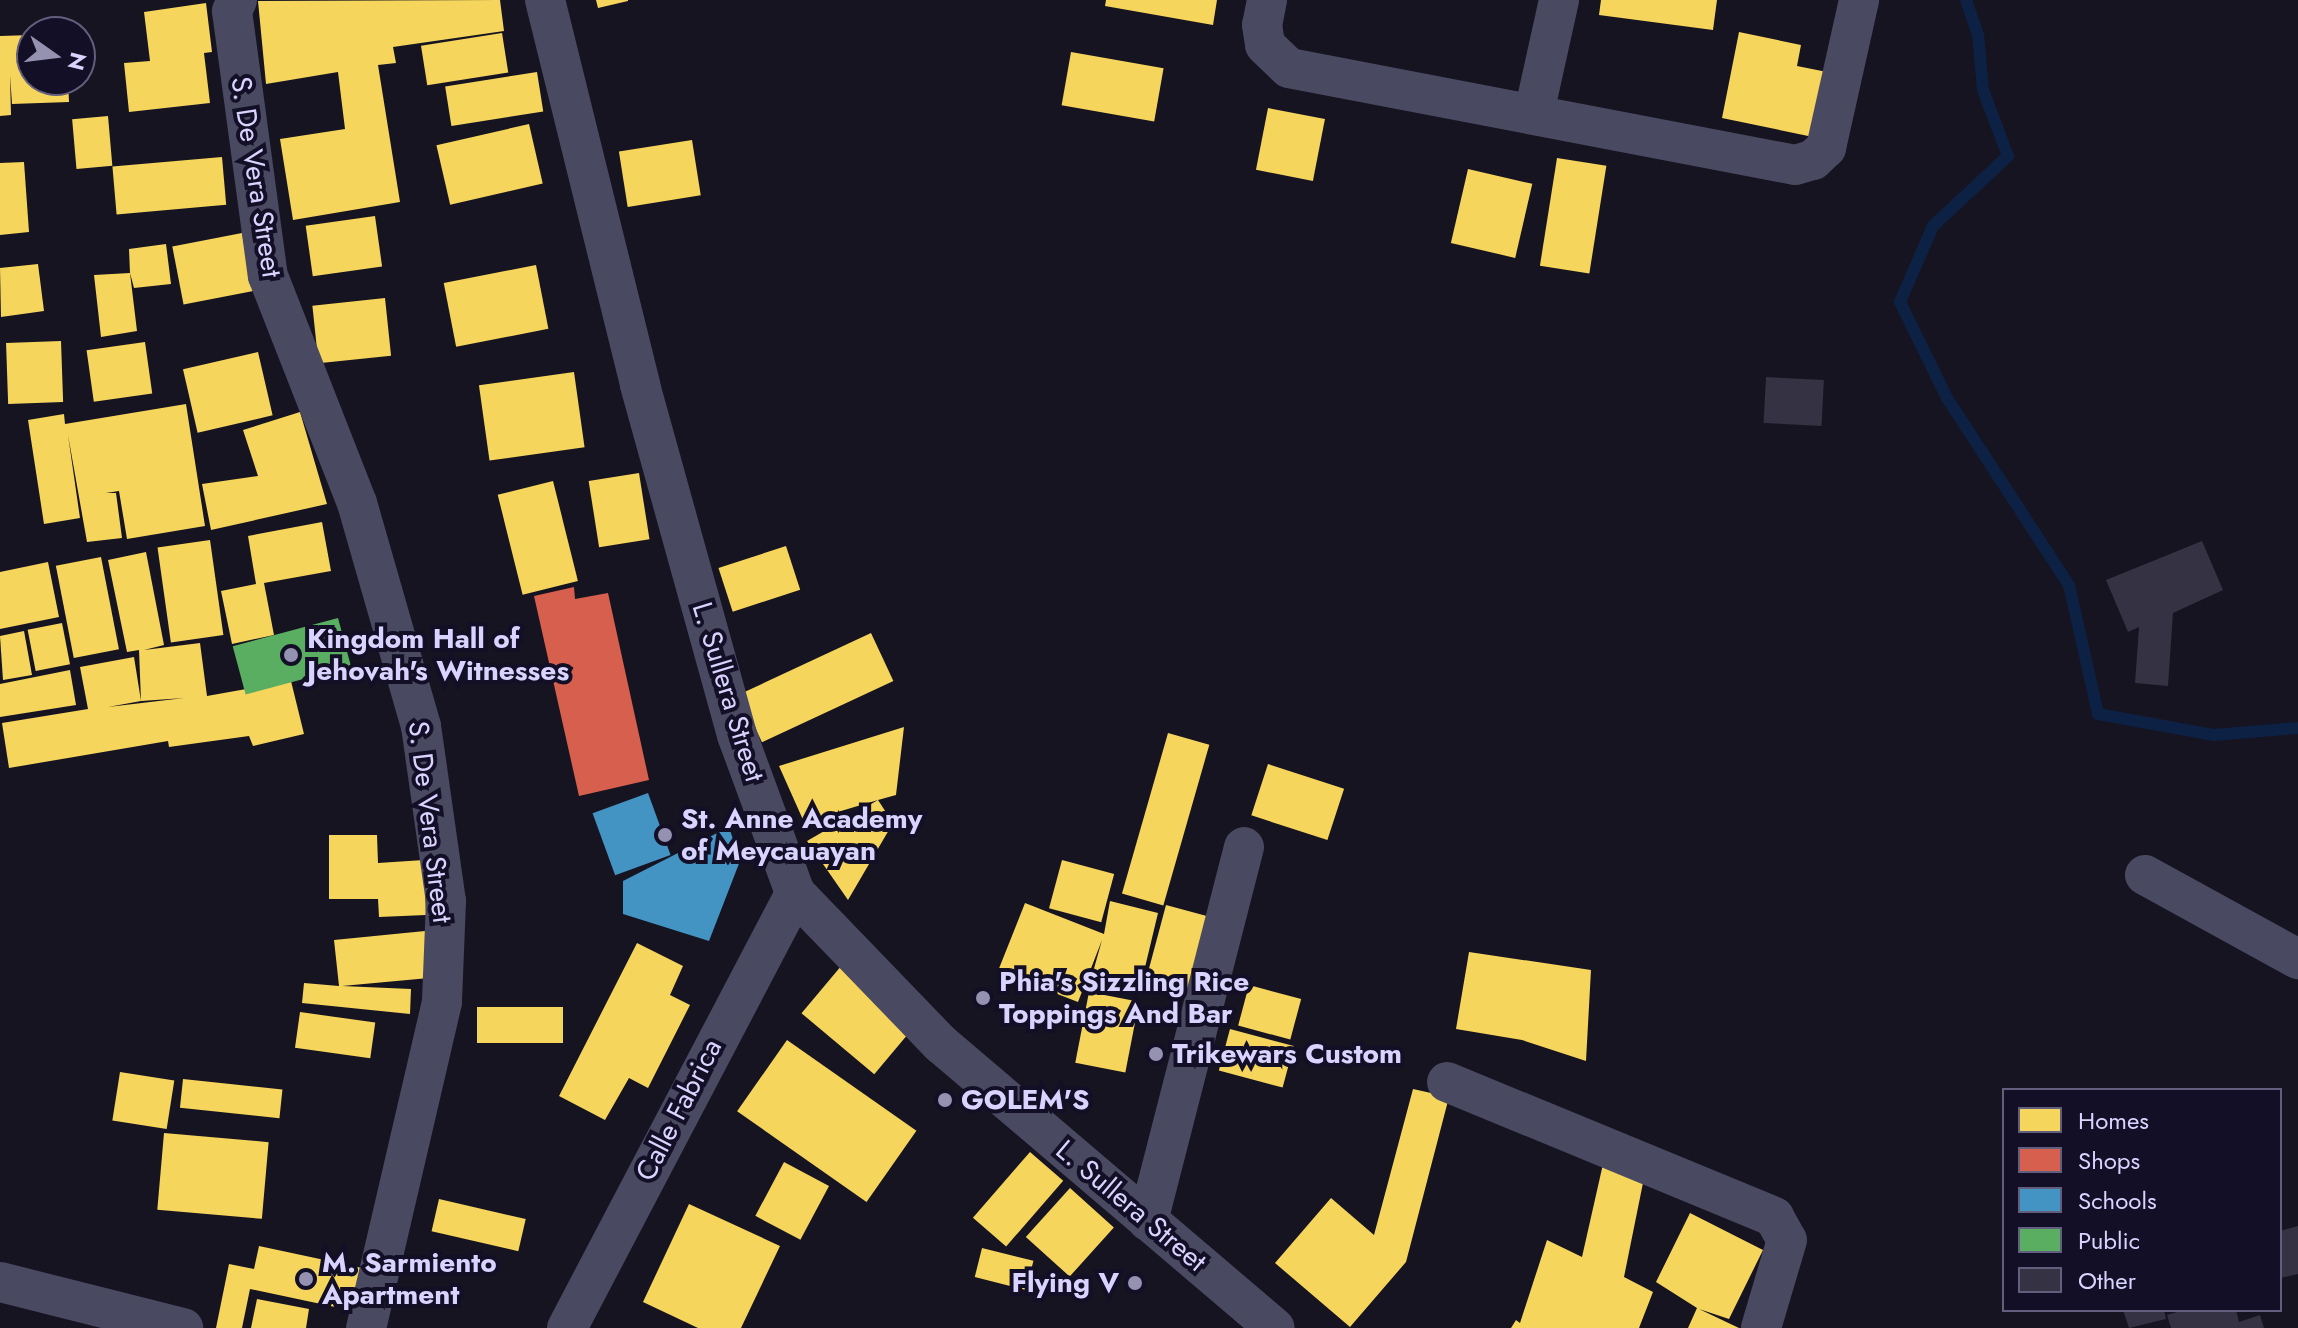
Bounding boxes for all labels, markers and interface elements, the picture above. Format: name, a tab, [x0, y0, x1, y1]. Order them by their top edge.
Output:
north arrow	[16, 16, 96, 96]
text: N	[60, 49, 95, 74]
street label: S. De Vera Street	[224, 74, 288, 280]
street label: L. Sullera Street	[685, 598, 771, 786]
place label: Kingdom Hall of Jehovah's Witnesses	[307, 622, 569, 688]
marker: Kingdom Hall of Jehovah's Witnesses	[282, 646, 300, 664]
street label: S. De Vera Street	[401, 719, 459, 925]
place label: St. Anne Academy of Meycauayan	[681, 802, 922, 868]
marker: St. Anne Academy of Meycauayan	[656, 826, 674, 844]
place label: Phia's Sizzling Rice Toppings And Bar	[999, 965, 1249, 1031]
marker: Phia's Sizzling Rice Toppings And Bar	[974, 989, 992, 1007]
street label: Calle Fabrica	[629, 1033, 729, 1187]
place label: Trikewars Custom	[1172, 1037, 1402, 1071]
marker: Trikewars Custom	[1147, 1045, 1165, 1063]
place label: GOLEM'S	[961, 1083, 1089, 1117]
legend	[2002, 1088, 2282, 1312]
marker: GOLEM'S	[936, 1091, 954, 1109]
text: Homes	[2078, 1103, 2149, 1138]
street label: L. Sullera Street	[1049, 1133, 1213, 1279]
text: Shops	[2078, 1143, 2140, 1178]
text: Schools	[2078, 1183, 2157, 1218]
text: Public	[2078, 1223, 2140, 1258]
place label: M. Sarmiento Apartment	[322, 1246, 497, 1312]
text: Other	[2078, 1263, 2136, 1298]
place label: Flying V	[1011, 1266, 1119, 1300]
marker: M. Sarmiento Apartment	[297, 1270, 315, 1288]
marker: Flying V	[1126, 1274, 1144, 1292]

